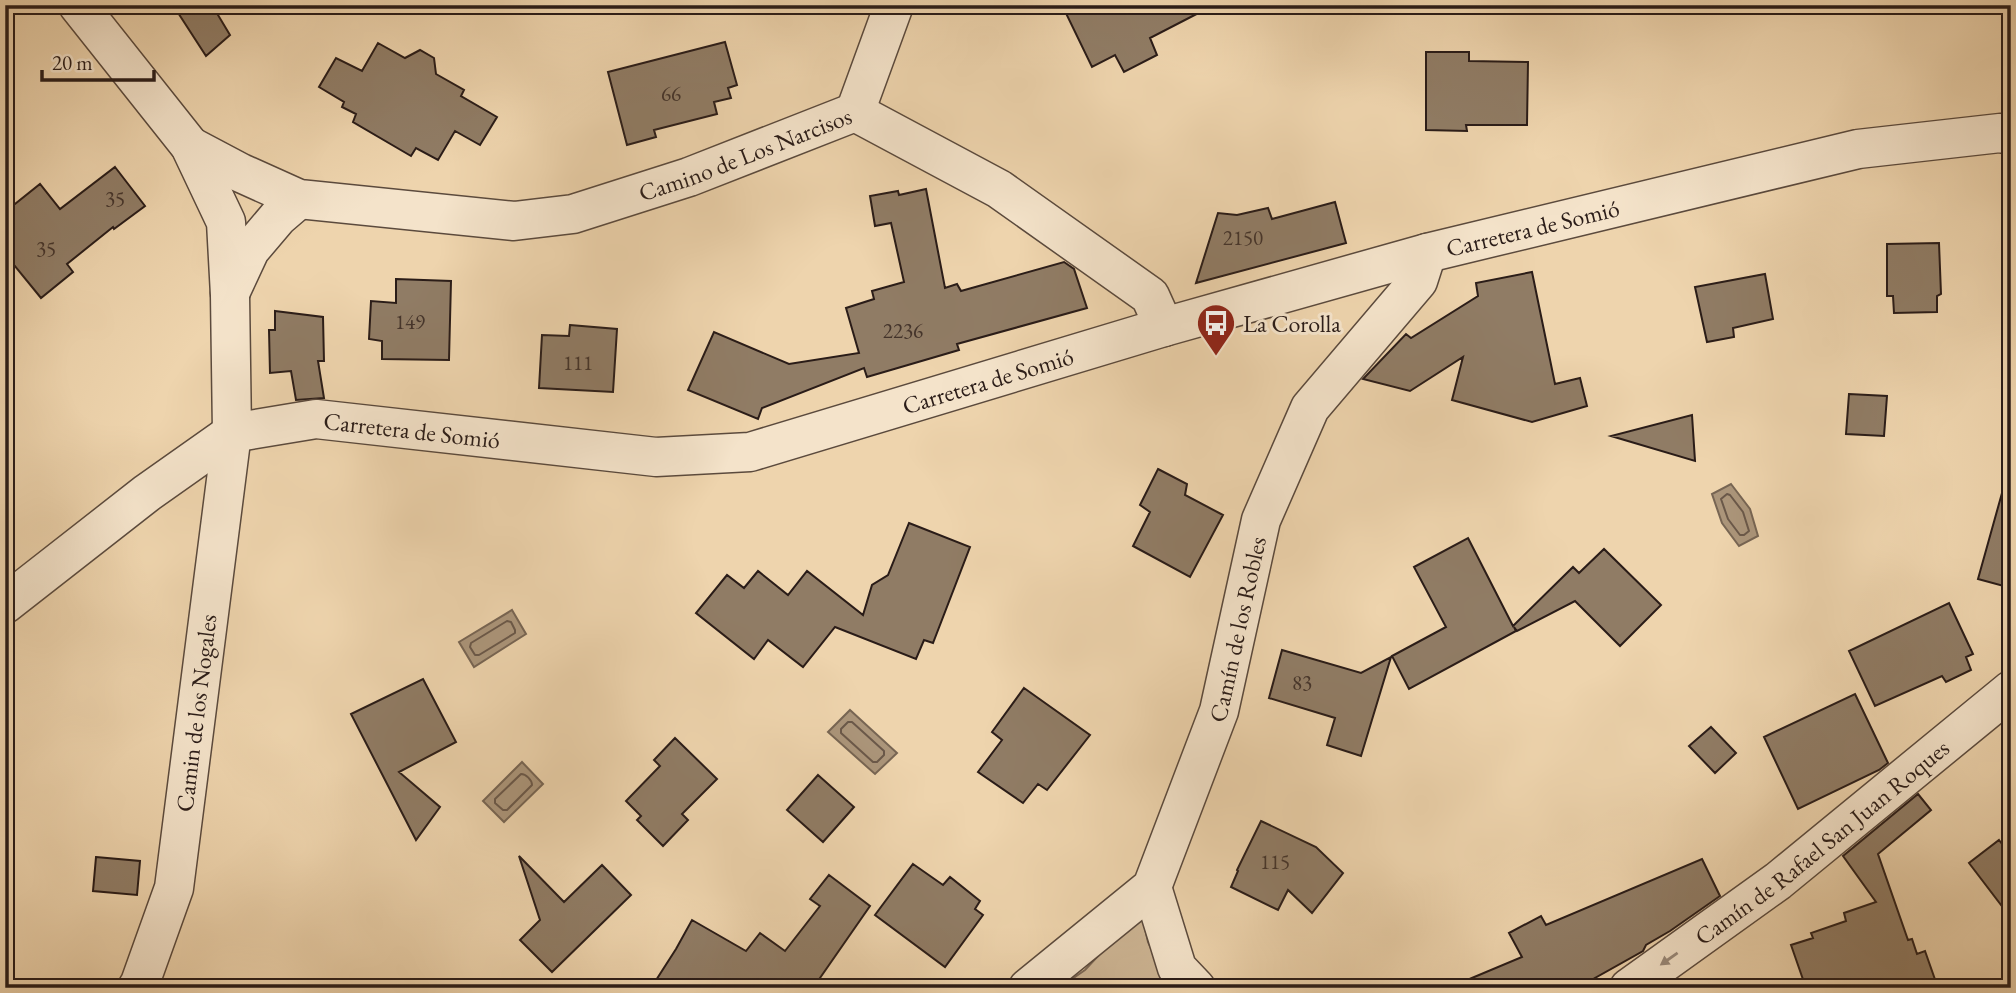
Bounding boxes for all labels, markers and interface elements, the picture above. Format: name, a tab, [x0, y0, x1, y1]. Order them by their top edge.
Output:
scale bar	[42, 38, 154, 82]
text: 20 m	[52, 49, 93, 76]
house number: 66	[661, 80, 681, 107]
street label: Camino de Los Narcisos	[635, 99, 856, 208]
house number: 35	[105, 185, 125, 212]
street label: Carretera de Somió	[1443, 192, 1623, 263]
house number: 2150	[1223, 224, 1263, 251]
house number: 35	[36, 235, 56, 262]
bus stop icon: La Corolla	[1195, 302, 1237, 357]
house number: 149	[395, 308, 425, 335]
place label: La Corolla	[1243, 308, 1341, 339]
house number: 2236	[883, 317, 923, 344]
street label: Carretera de Somió	[898, 340, 1077, 421]
house number: 111	[563, 349, 593, 376]
street label: Carretera de Somió	[322, 404, 502, 455]
street label: Camín de los Robles	[1201, 533, 1272, 727]
street label: Camin de los Nogales	[168, 612, 224, 814]
house number: 83	[1292, 669, 1312, 696]
street label: Camín de Rafael San Juan Roques	[1688, 732, 1955, 952]
house number: 115	[1260, 848, 1290, 875]
one-way arrow	[1660, 952, 1678, 966]

